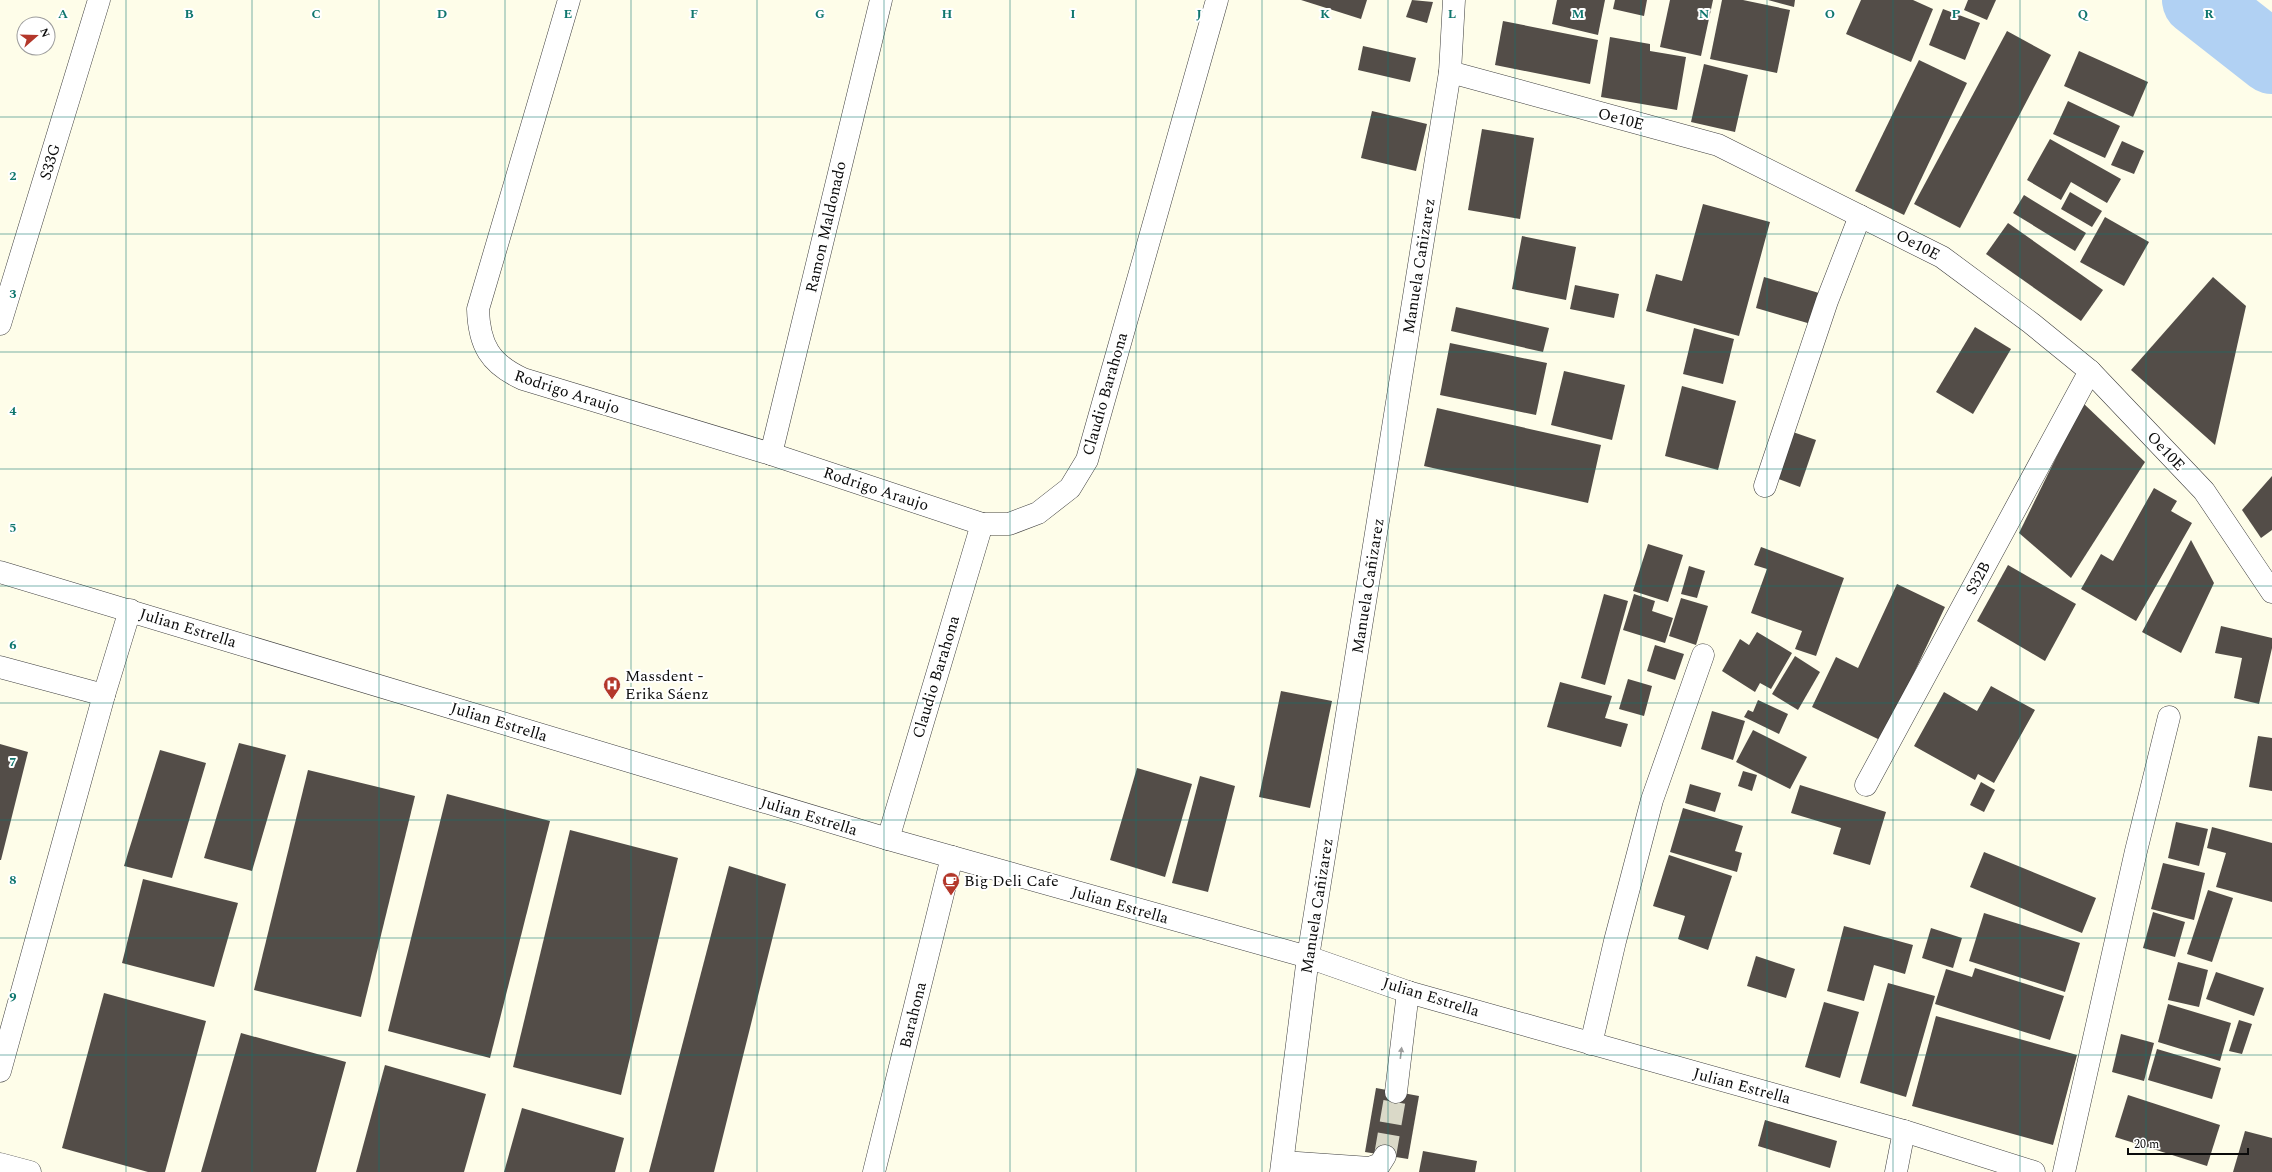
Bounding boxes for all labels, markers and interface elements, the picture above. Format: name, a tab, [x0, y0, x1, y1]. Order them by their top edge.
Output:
text: A	[58, 4, 68, 24]
text: B	[184, 4, 194, 24]
text: C	[311, 4, 321, 24]
text: D	[437, 4, 447, 24]
text: E	[564, 4, 573, 24]
text: F	[690, 4, 698, 24]
text: G	[815, 4, 825, 24]
text: H	[942, 4, 953, 24]
text: I	[1070, 4, 1076, 24]
text: J	[1196, 4, 1202, 24]
text: K	[1320, 4, 1330, 24]
text: L	[1448, 4, 1456, 24]
text: M	[1572, 4, 1585, 24]
text: N	[1699, 4, 1710, 24]
text: O	[1825, 4, 1835, 24]
text: P	[1952, 4, 1961, 24]
text: Q	[2078, 4, 2089, 24]
text: R	[2204, 4, 2214, 24]
north arrow	[16, 16, 56, 56]
text: N	[35, 26, 54, 40]
street label: Oe10E	[1595, 101, 1647, 137]
street label: S33G	[33, 141, 67, 183]
street label: Ramon Maldonado	[799, 159, 853, 295]
text: 2	[9, 166, 17, 186]
street label: Manuela Cañizarez	[1396, 197, 1442, 335]
street label: Oe10E	[1892, 223, 1944, 267]
text: 3	[9, 284, 17, 304]
street label: Claudio Barahona	[1076, 329, 1134, 459]
street label: Rodrigo Araujo	[511, 364, 623, 420]
text: 4	[9, 401, 17, 421]
street label: Oe10E	[2141, 426, 2191, 476]
street label: Rodrigo Araujo	[820, 461, 932, 517]
street label: Manuela Cañizarez	[1345, 517, 1391, 655]
text: 5	[9, 518, 17, 538]
street label: S32B	[1959, 557, 1997, 599]
street label: Julian Estrella	[137, 602, 240, 654]
street label: Claudio Barahona	[906, 612, 966, 741]
text: 6	[9, 635, 17, 655]
place label: Massdent - Erika Sáenz	[625, 664, 709, 706]
hospital icon: Massdent - Erika Sáenz	[602, 675, 622, 700]
street label: Julian Estrella	[448, 696, 551, 748]
text: 7	[9, 752, 17, 772]
street label: Julian Estrella	[758, 790, 861, 842]
street label: Manuela Cañizarez	[1294, 837, 1340, 975]
place label: Big Deli Cafe	[964, 869, 1059, 893]
text: 8	[9, 870, 17, 890]
cafe icon: Big Deli Cafe	[941, 871, 961, 896]
street label: Julian Estrella	[1069, 880, 1172, 930]
street label: Julian Estrella	[1380, 971, 1483, 1023]
street label: Barahona	[893, 979, 933, 1051]
text: 9	[9, 987, 17, 1007]
one-way arrow	[1398, 1047, 1404, 1059]
street label: Julian Estrella	[1690, 1061, 1794, 1111]
scale bar	[2128, 1130, 2248, 1156]
text: 20 m	[2134, 1135, 2159, 1154]

